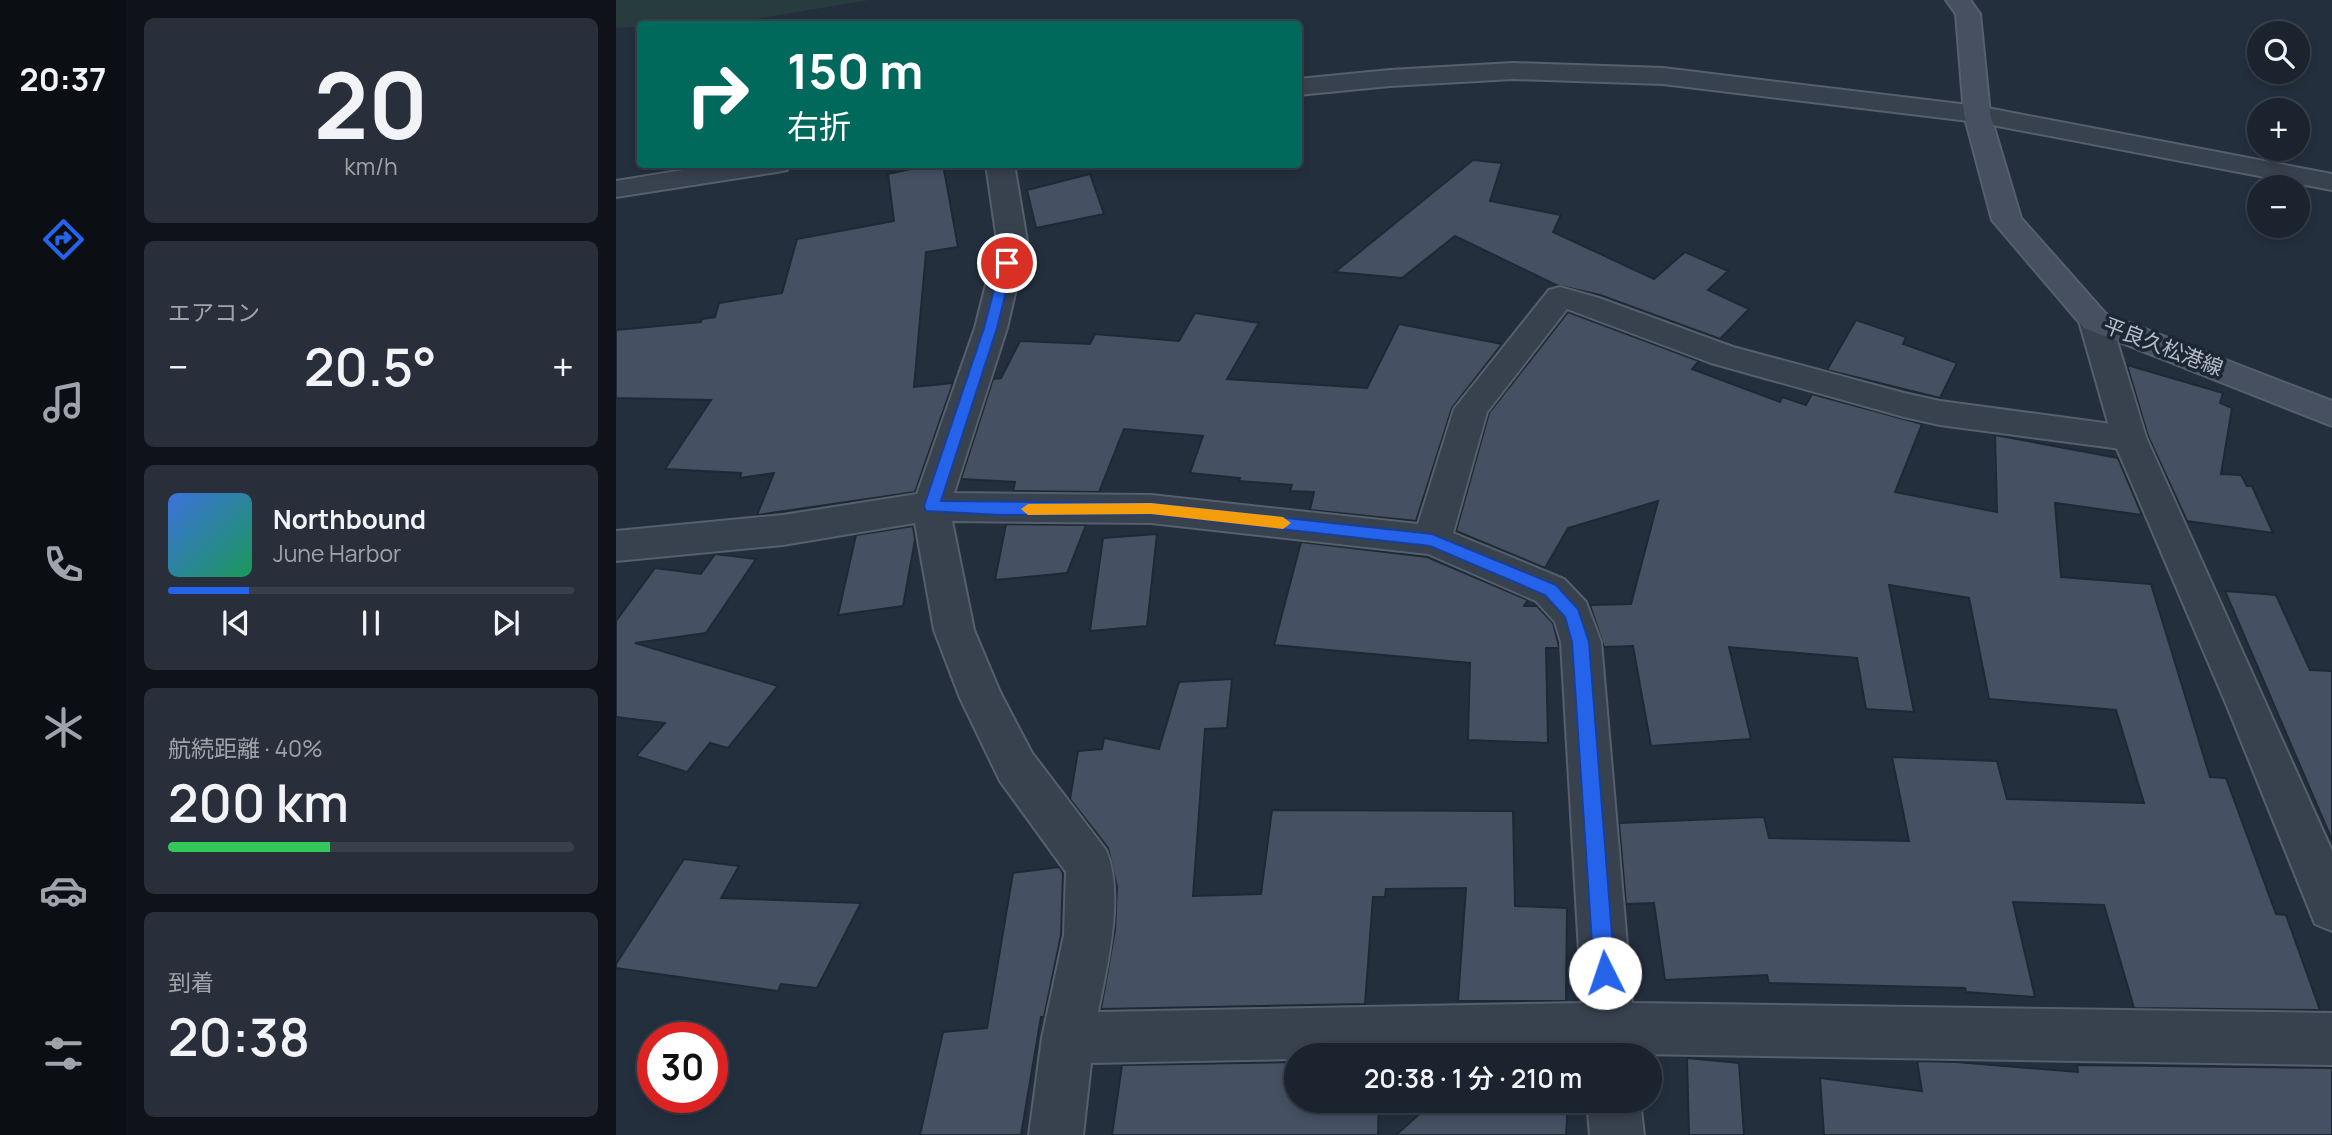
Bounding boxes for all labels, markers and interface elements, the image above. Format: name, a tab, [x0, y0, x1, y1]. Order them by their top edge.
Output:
map controls	[2247, 21, 2310, 238]
button: search	[2247, 21, 2310, 84]
text: 150 m	[787, 37, 923, 104]
text: 20	[314, 42, 428, 166]
icon: right	[672, 49, 763, 140]
text: 20:37	[20, 57, 106, 101]
button: +	[2247, 98, 2310, 161]
text: 右折	[787, 104, 851, 148]
text: km/h	[344, 150, 398, 182]
button: −	[2247, 175, 2310, 238]
icon: directions	[39, 215, 88, 264]
pin	[977, 233, 1037, 293]
icon: arrive	[988, 244, 1026, 282]
text: エアコン	[168, 296, 260, 328]
street label: 平良久松港線	[2100, 310, 2227, 382]
text: 20.5°	[304, 331, 437, 402]
text: −	[168, 340, 189, 392]
text: +	[552, 340, 574, 392]
icon: music	[39, 378, 88, 427]
text: Northbound	[273, 501, 426, 537]
text: June Harbor	[273, 537, 401, 569]
icon: phone	[39, 540, 88, 589]
icon: previous	[217, 604, 255, 642]
icon: pause	[352, 604, 390, 642]
icon: next	[487, 604, 525, 642]
icon: climate	[39, 703, 88, 752]
text: 航続距離 · 40%	[168, 732, 323, 764]
text: 200 km	[168, 767, 349, 838]
icon: car	[39, 866, 88, 915]
position arrow	[1568, 936, 1642, 1010]
text: 到着	[168, 966, 214, 998]
text: 20:38	[168, 1001, 310, 1072]
speed limit sign: 30	[637, 1022, 728, 1113]
icon: filters	[39, 1029, 88, 1078]
text: 20:38 · 1 分 · 210 m	[1364, 1060, 1582, 1096]

